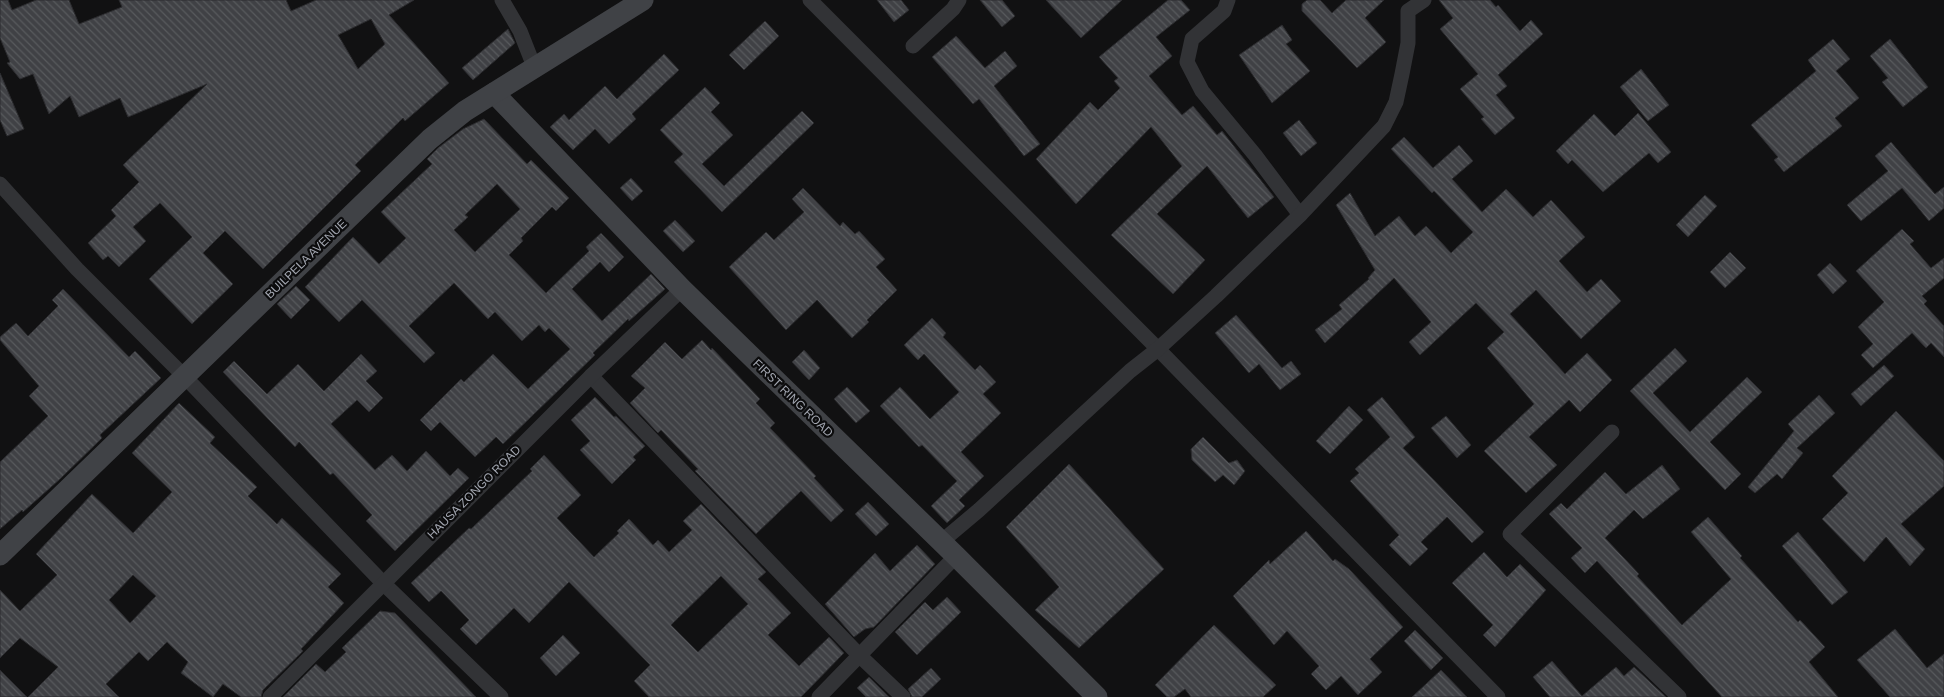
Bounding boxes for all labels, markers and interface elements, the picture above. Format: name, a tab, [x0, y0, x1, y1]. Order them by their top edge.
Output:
street label: BUILPELA AVENUE	[262, 217, 350, 301]
street label: FIRST RING ROAD	[750, 356, 836, 440]
street label: HAUSA ZONGO ROAD	[424, 442, 524, 542]

